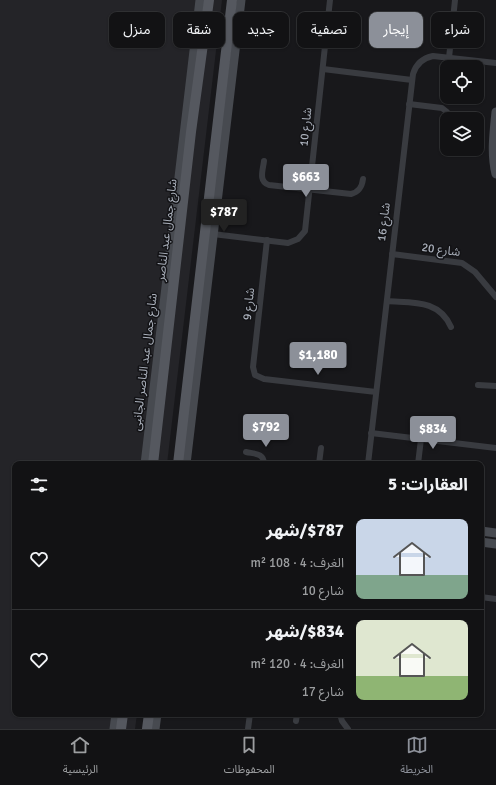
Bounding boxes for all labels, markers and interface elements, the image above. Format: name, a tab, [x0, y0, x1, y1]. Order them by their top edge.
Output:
chip: منزل	[109, 12, 165, 48]
chip: شقة	[173, 12, 225, 48]
chip: جديد	[233, 12, 289, 48]
chip: تصفية	[297, 12, 361, 48]
chip: إيجار	[369, 12, 423, 48]
chip: شراء	[431, 12, 484, 48]
map controls	[440, 60, 484, 156]
button: locate	[440, 60, 484, 104]
street label: شارع 10	[297, 107, 316, 147]
button: layers	[440, 112, 484, 156]
pin: $663	[282, 164, 330, 198]
text: $663	[292, 169, 320, 185]
street label: شارع جمال عبد الناصر	[153, 178, 182, 283]
pin: $787	[200, 199, 248, 233]
street label: شارع 16	[374, 202, 395, 242]
text: $787	[210, 204, 238, 220]
street label: شارع 20	[421, 240, 461, 261]
street label: شارع 9	[240, 287, 259, 321]
street label: شارع جمال عبد الناصر الجانبى	[129, 292, 162, 432]
pin: $1,180	[285, 342, 351, 376]
text: $1,180	[299, 347, 337, 363]
pin: $792	[242, 414, 290, 448]
pin: $834	[409, 416, 457, 450]
text: $792	[252, 419, 280, 435]
text: $834	[419, 421, 447, 437]
icon: filters	[28, 474, 50, 496]
text: العقارات: 5	[388, 474, 468, 495]
text: $787/شهر	[266, 520, 344, 541]
icon: home	[388, 535, 436, 583]
icon: heart	[28, 548, 50, 570]
text: الغرف: 4 · 108 m²	[250, 555, 344, 571]
text: شارع 10	[302, 583, 344, 599]
text: $834/شهر	[266, 621, 344, 642]
icon: home	[388, 636, 436, 684]
icon: heart	[28, 649, 50, 671]
text: الغرف: 4 · 120 m²	[250, 656, 344, 672]
text: شارع 17	[302, 684, 344, 700]
tab: الرئيسية	[63, 734, 98, 781]
tab: المحفوظات	[224, 734, 275, 781]
tab: الخريطة	[400, 734, 433, 781]

